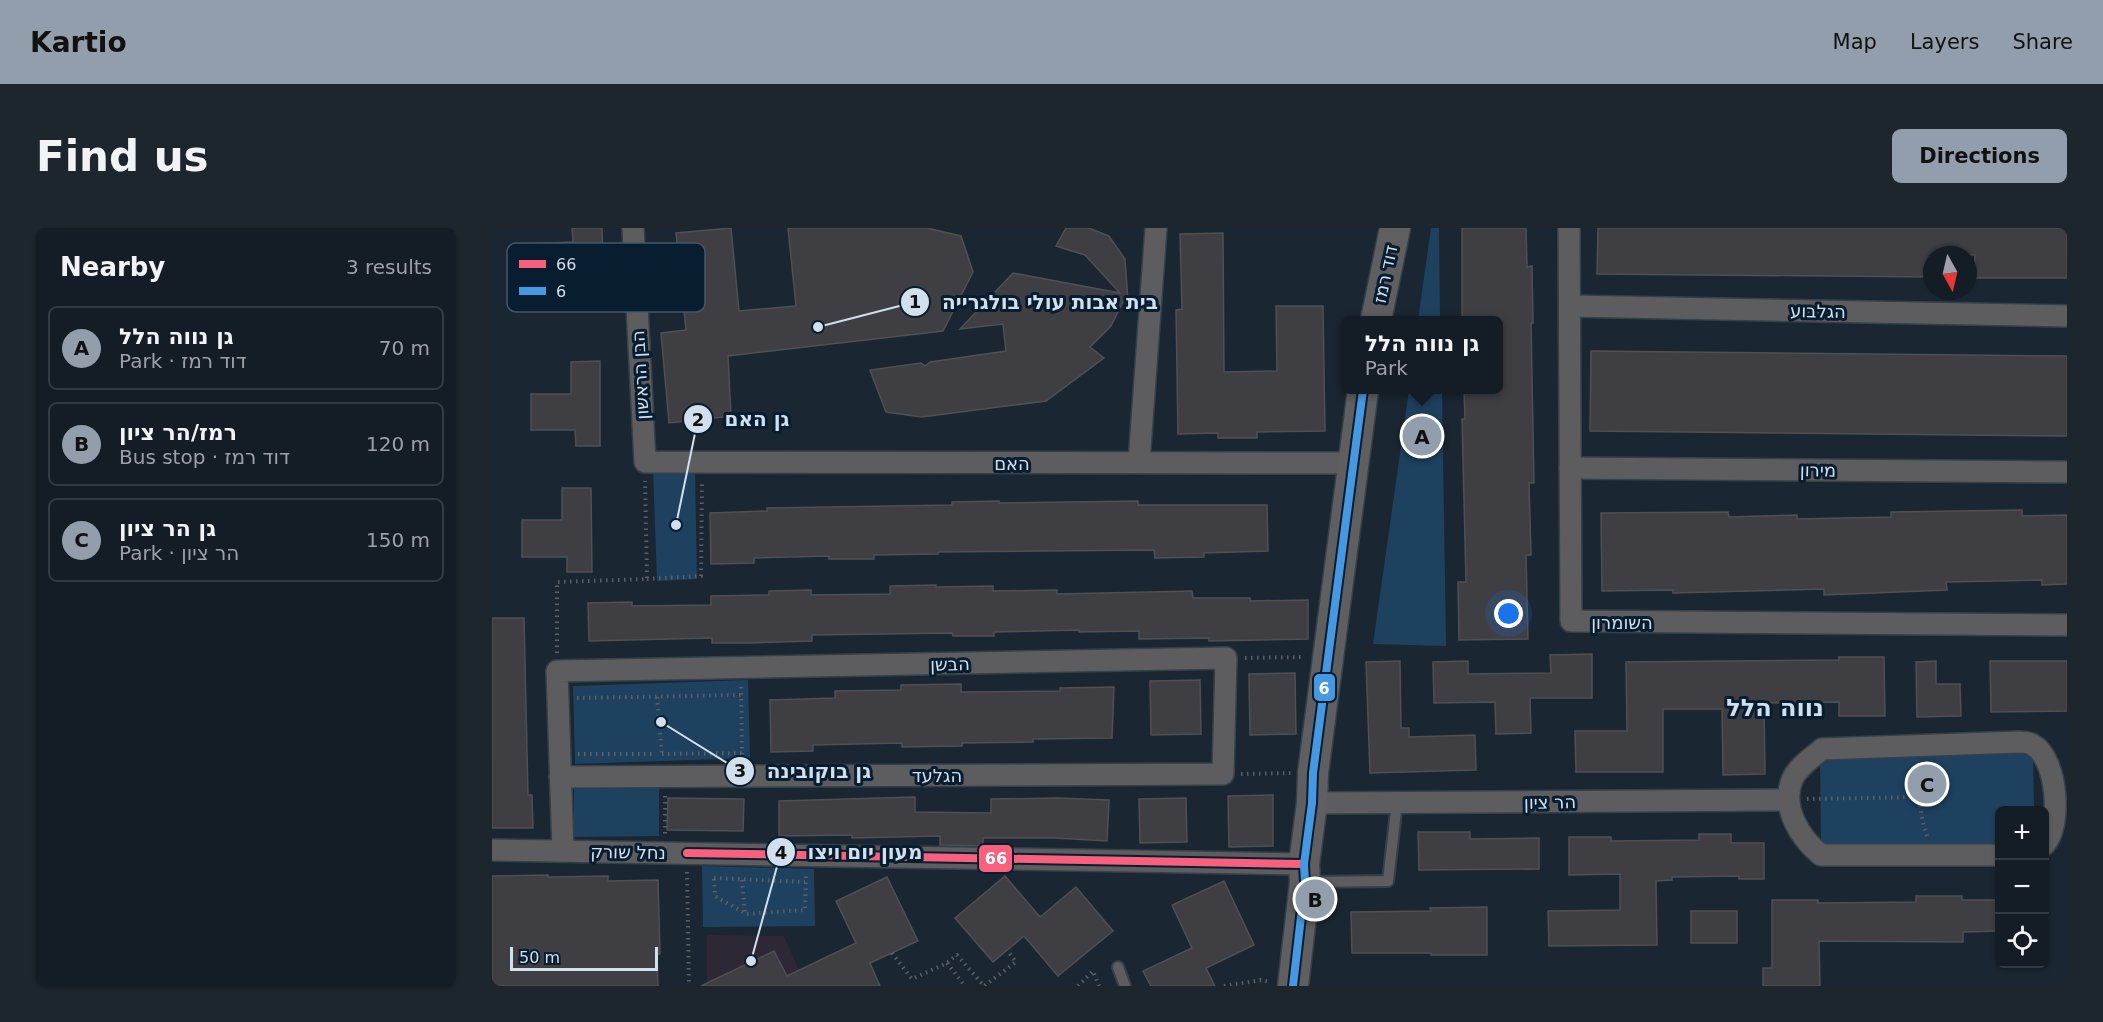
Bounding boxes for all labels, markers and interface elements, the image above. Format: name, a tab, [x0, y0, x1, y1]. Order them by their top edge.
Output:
text: Kartio	[30, 26, 127, 59]
text: Map	[1833, 30, 1877, 54]
text: Layers	[1910, 30, 1979, 54]
text: Share	[2012, 30, 2073, 54]
button: Directions	[1892, 129, 2067, 183]
text: Find us	[36, 132, 209, 181]
legend	[507, 243, 705, 312]
street label: דוד רמז	[1369, 243, 1401, 305]
north arrow	[1923, 246, 1977, 300]
text: Nearby	[60, 252, 165, 282]
text: 3 results	[346, 255, 432, 279]
text: 66	[556, 255, 576, 274]
text: 6	[556, 282, 566, 301]
callout: בית אבות עולי בולגרייה	[900, 283, 1170, 321]
text: בית אבות עולי בולגרייה	[942, 290, 1158, 314]
text: 1	[909, 291, 921, 312]
street label: הגלבוע	[1790, 300, 1846, 322]
popup	[1341, 316, 1503, 394]
text: גן נווה הלל	[119, 324, 234, 349]
street label: הבן הראשון	[627, 330, 653, 420]
text: גן נווה הלל	[1365, 331, 1479, 356]
text: A	[74, 336, 89, 360]
text: 70 m	[379, 336, 430, 360]
text: Park · דוד רמז	[119, 349, 247, 373]
text: Park	[1365, 356, 1408, 380]
callout: גן האם	[683, 400, 802, 438]
text: גן האם	[725, 407, 790, 431]
text: 2	[692, 409, 704, 430]
pin: A	[1402, 414, 1442, 458]
text: רמז/הר ציון	[119, 420, 237, 445]
text: B	[74, 432, 89, 456]
text: 120 m	[366, 432, 430, 456]
text: Bus stop · דוד רמז	[119, 445, 290, 469]
street label: האם	[994, 453, 1030, 474]
street label: מירון	[1800, 459, 1836, 481]
text: גן הר ציון	[119, 516, 216, 541]
text: C	[74, 528, 89, 552]
text: 150 m	[366, 528, 430, 552]
text: Park · הר ציון	[119, 541, 239, 565]
your location	[1494, 599, 1523, 628]
street label: השומרון	[1591, 612, 1653, 633]
street label: הבשן	[930, 653, 970, 675]
line badge: 6	[1313, 673, 1336, 702]
text: 6	[1318, 679, 1330, 698]
district label: נווה הלל	[1726, 694, 1824, 722]
callout: גן בוקובינה	[725, 752, 883, 790]
text: גן בוקובינה	[767, 759, 871, 783]
text: 3	[734, 760, 746, 781]
pin: C	[1908, 762, 1946, 806]
street label: הגלעד	[912, 765, 962, 786]
street label: הר ציון	[1524, 791, 1576, 813]
map controls	[1995, 806, 2049, 968]
button: +	[1995, 806, 2049, 860]
callout: מעון יום ויצו	[766, 833, 934, 871]
text: מעון יום ויצו	[808, 840, 922, 864]
street label: נחל שורק	[590, 841, 666, 863]
text: 4	[775, 842, 787, 863]
line badge: 66	[978, 844, 1013, 873]
text: 66	[985, 849, 1007, 868]
button: −	[1995, 860, 2049, 914]
pin: B	[1296, 876, 1334, 922]
button: locate	[1995, 914, 2049, 968]
scale bar	[510, 944, 658, 972]
text: 50 m	[519, 948, 560, 967]

